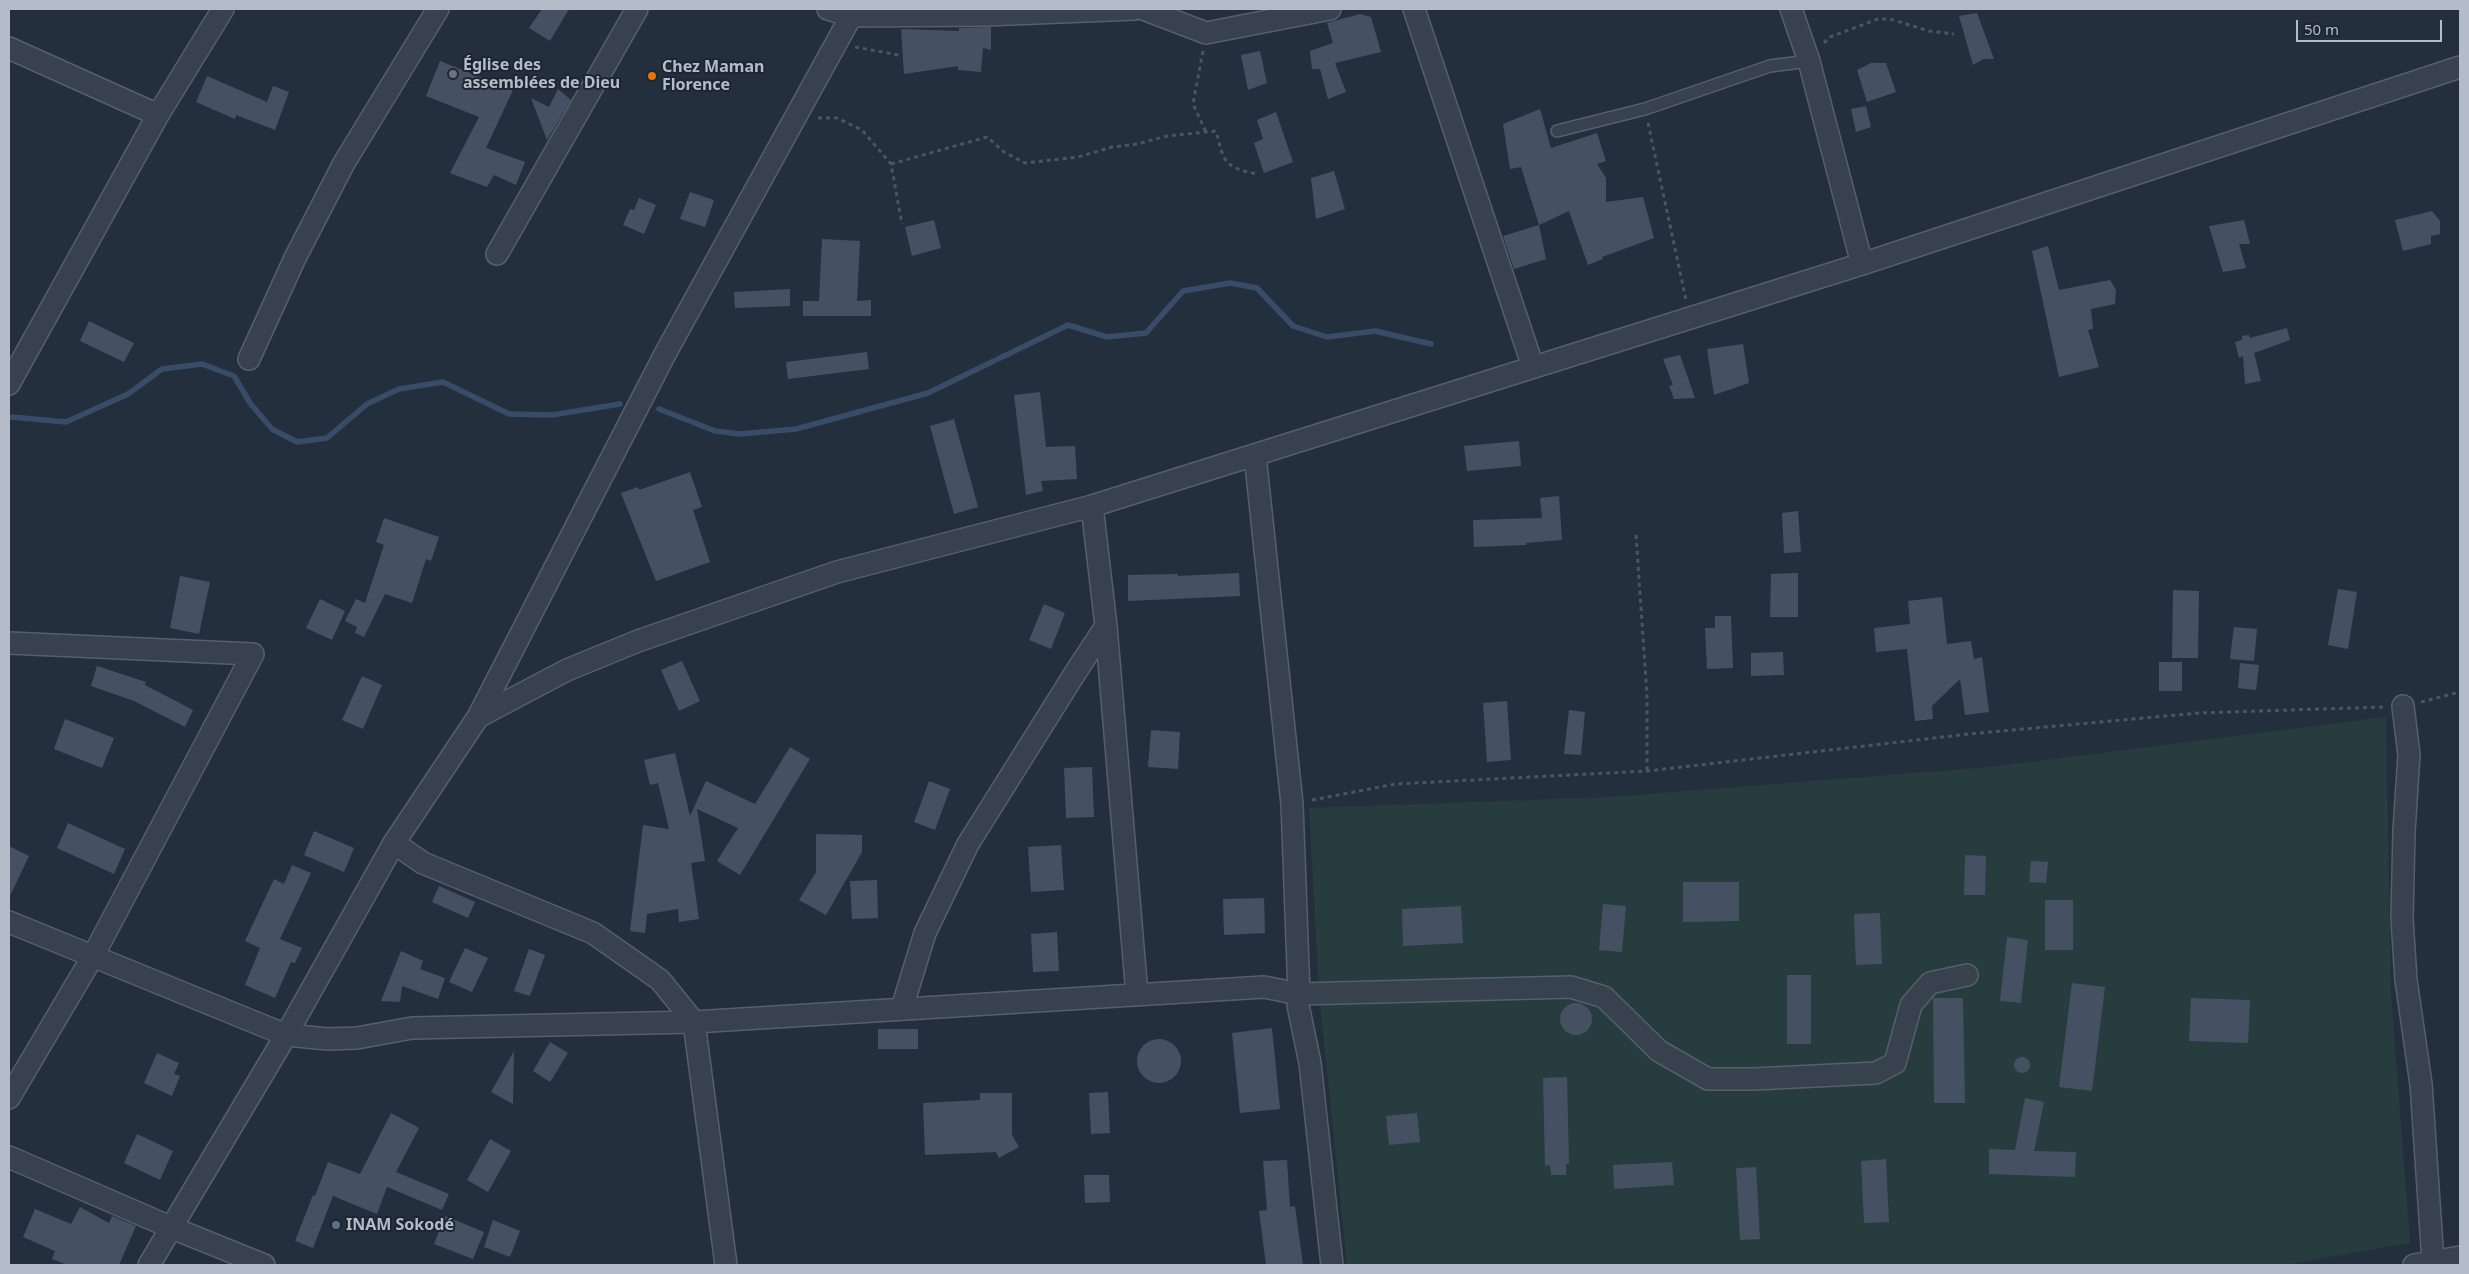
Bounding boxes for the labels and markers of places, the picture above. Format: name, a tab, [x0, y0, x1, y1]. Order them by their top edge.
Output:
place label: Église des assemblées de Dieu	[463, 55, 620, 93]
place label: Chez Maman Florence	[662, 57, 764, 95]
marker: Église des assemblées de Dieu	[447, 68, 459, 80]
marker: Chez Maman Florence	[646, 70, 658, 82]
place label: INAM Sokodé	[346, 1215, 454, 1235]
marker: INAM Sokodé	[330, 1219, 342, 1231]

